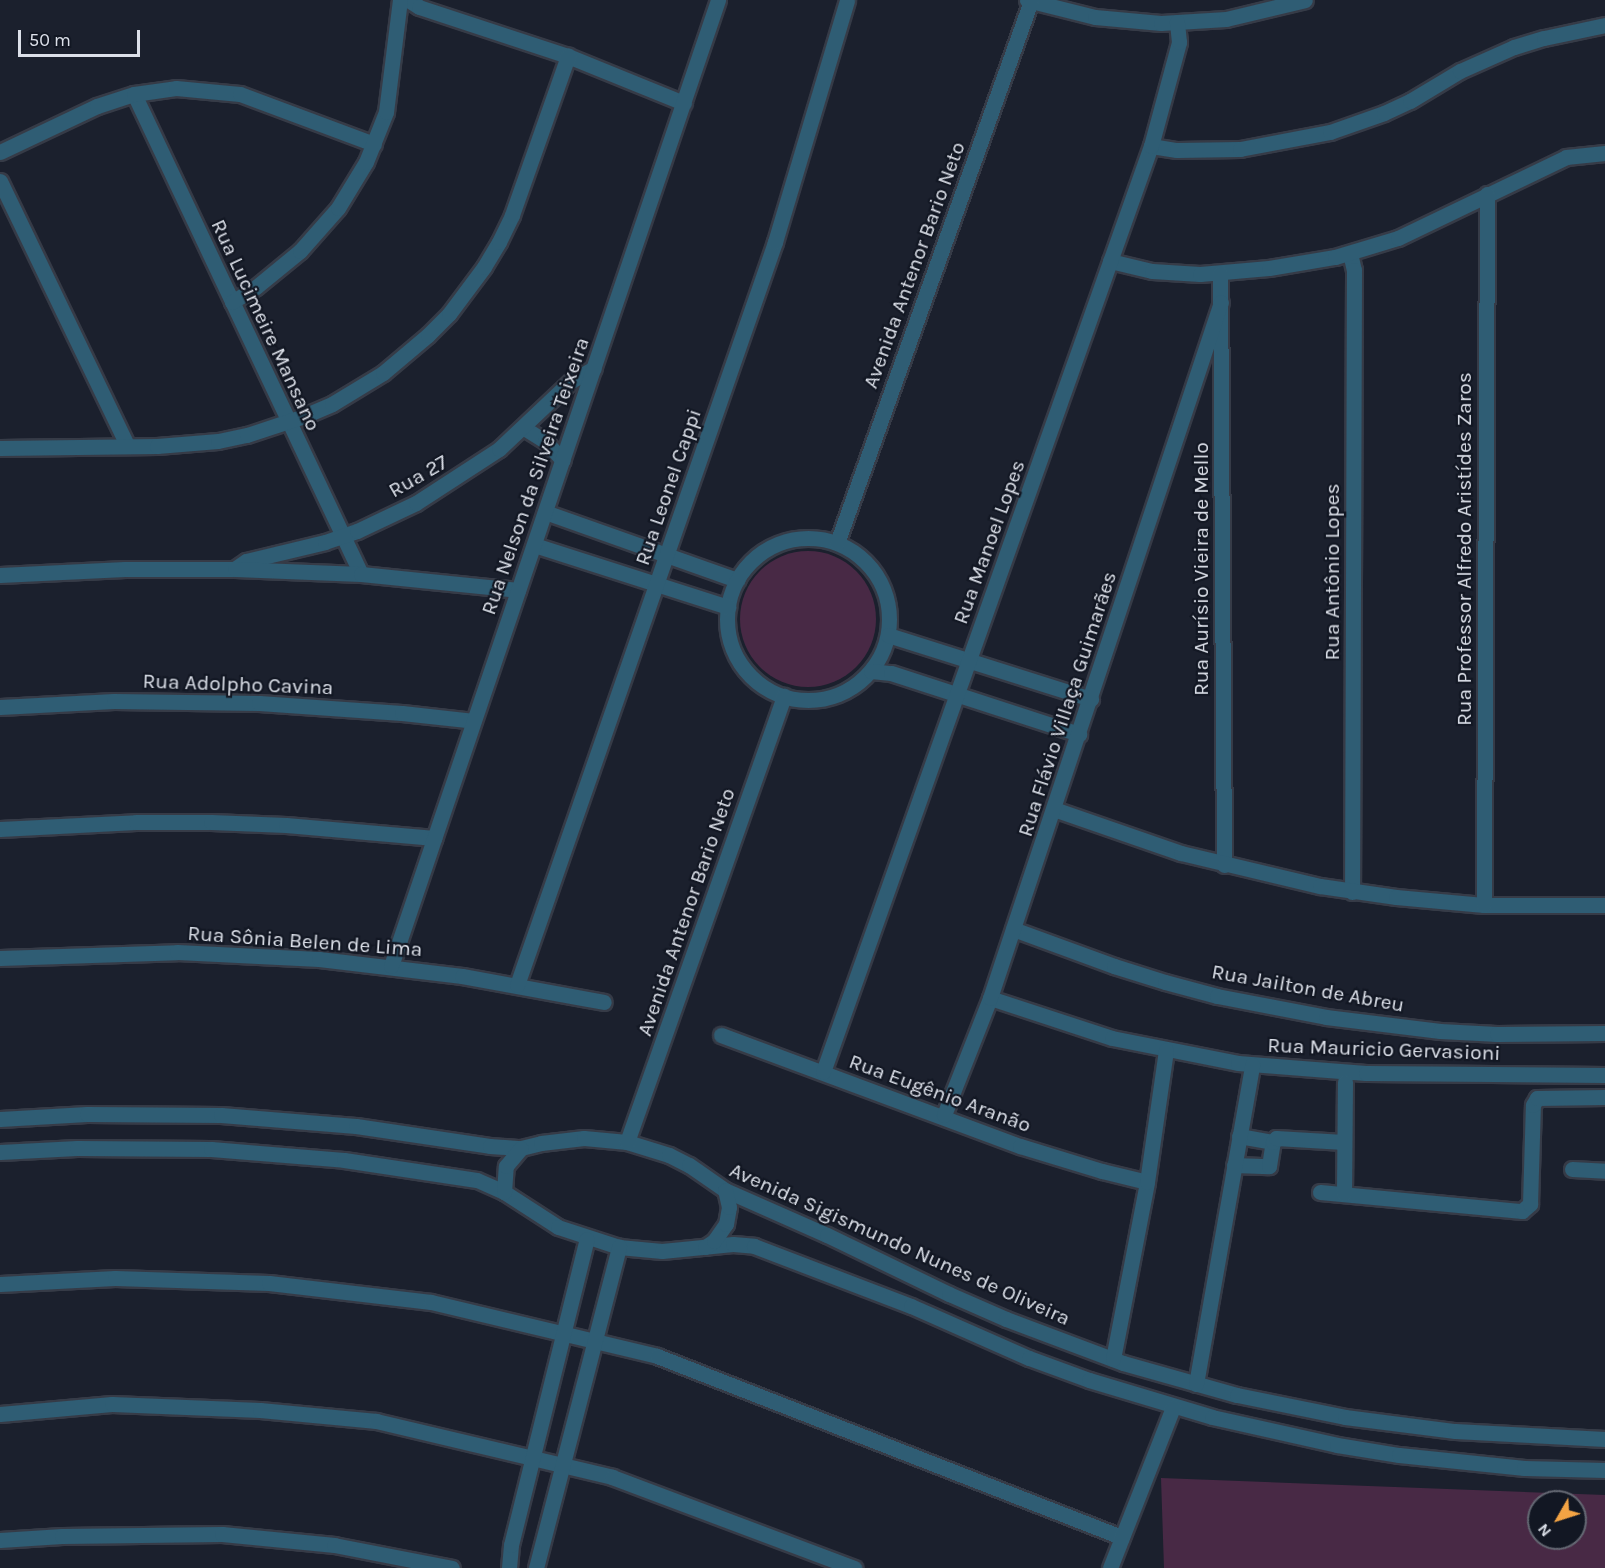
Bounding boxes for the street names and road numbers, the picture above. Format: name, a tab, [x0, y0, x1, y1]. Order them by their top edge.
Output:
street label: Avenida Antenor Bario Neto	[858, 138, 970, 392]
street label: Rua Lucimeire Mansano	[206, 215, 326, 435]
street label: Rua Nelson da Silveira Teixeira	[476, 334, 594, 618]
street label: Rua Professor Alfredo Aristídes Zaros	[1451, 372, 1477, 726]
street label: Rua Leonel Cappi	[629, 405, 707, 569]
street label: Rua Aurísio Vieira de Mello	[1188, 442, 1214, 696]
street label: Rua 27	[384, 449, 452, 503]
street label: Rua Manoel Lopes	[948, 457, 1030, 627]
street label: Rua Antônio Lopes	[1319, 483, 1345, 661]
street label: Rua Flávio Villaça Guimarães	[1012, 568, 1122, 840]
street label: Rua Adolpho Cavina	[142, 668, 334, 700]
street label: Avenida Antenor Bario Neto	[632, 785, 740, 1039]
street label: Rua Sônia Belen de Lima	[187, 920, 423, 962]
street label: Rua Jailton de Abreu	[1210, 959, 1406, 1017]
street label: Rua Mauricio Gervasioni	[1267, 1032, 1501, 1066]
street label: Rua Eugênio Aranão	[846, 1048, 1034, 1138]
street label: Avenida Sigismundo Nunes de Oliveira	[726, 1157, 1074, 1331]

